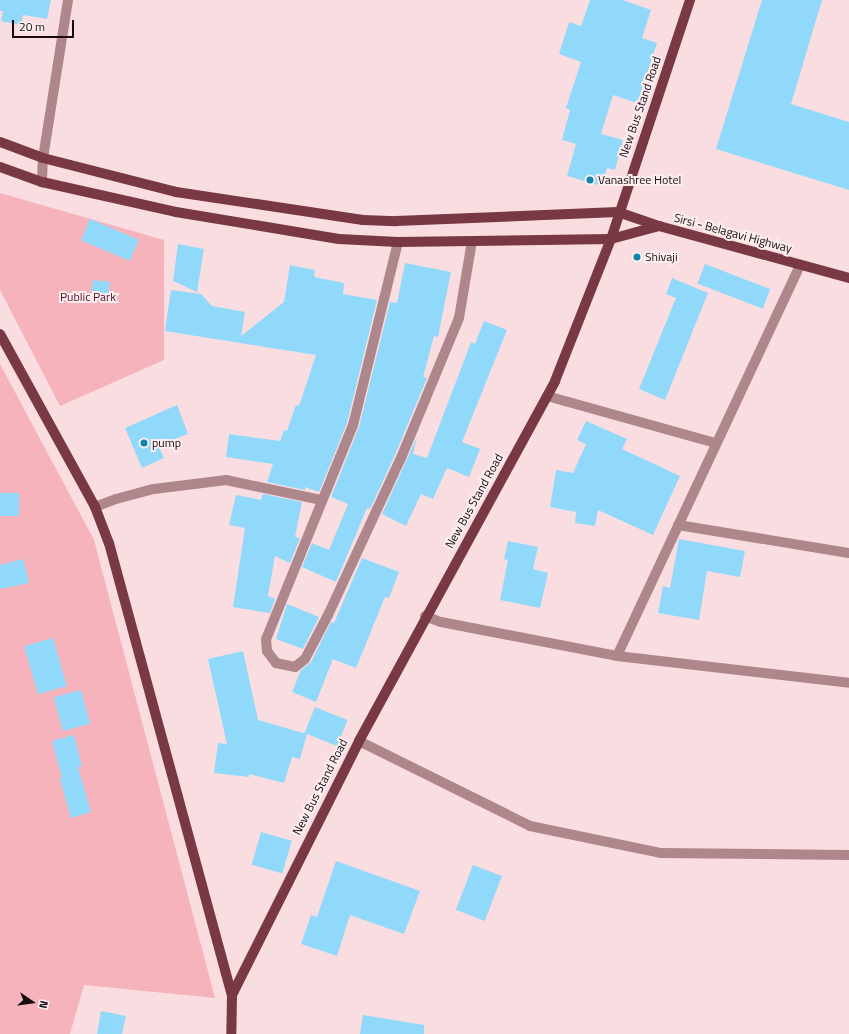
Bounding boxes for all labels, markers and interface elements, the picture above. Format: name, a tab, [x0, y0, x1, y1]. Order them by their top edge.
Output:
scale bar	[14, 12, 76, 38]
text: 20 m	[19, 17, 45, 36]
street label: New Bus Stand Road	[616, 55, 664, 159]
place label: Vanashree Hotel	[598, 173, 681, 187]
marker: Vanashree Hotel	[585, 175, 595, 185]
street label: Sirsi - Belagavi Highway	[672, 210, 794, 256]
place label: Shivaji	[645, 250, 678, 264]
marker: Shivaji	[632, 252, 642, 262]
park label: Public Park	[60, 290, 116, 304]
place label: pump	[152, 436, 181, 450]
marker: pump	[139, 438, 149, 448]
street label: New Bus Stand Road	[442, 451, 506, 551]
street label: New Bus Stand Road	[290, 737, 350, 837]
north arrow	[12, 982, 52, 1022]
text: N	[35, 999, 52, 1010]

